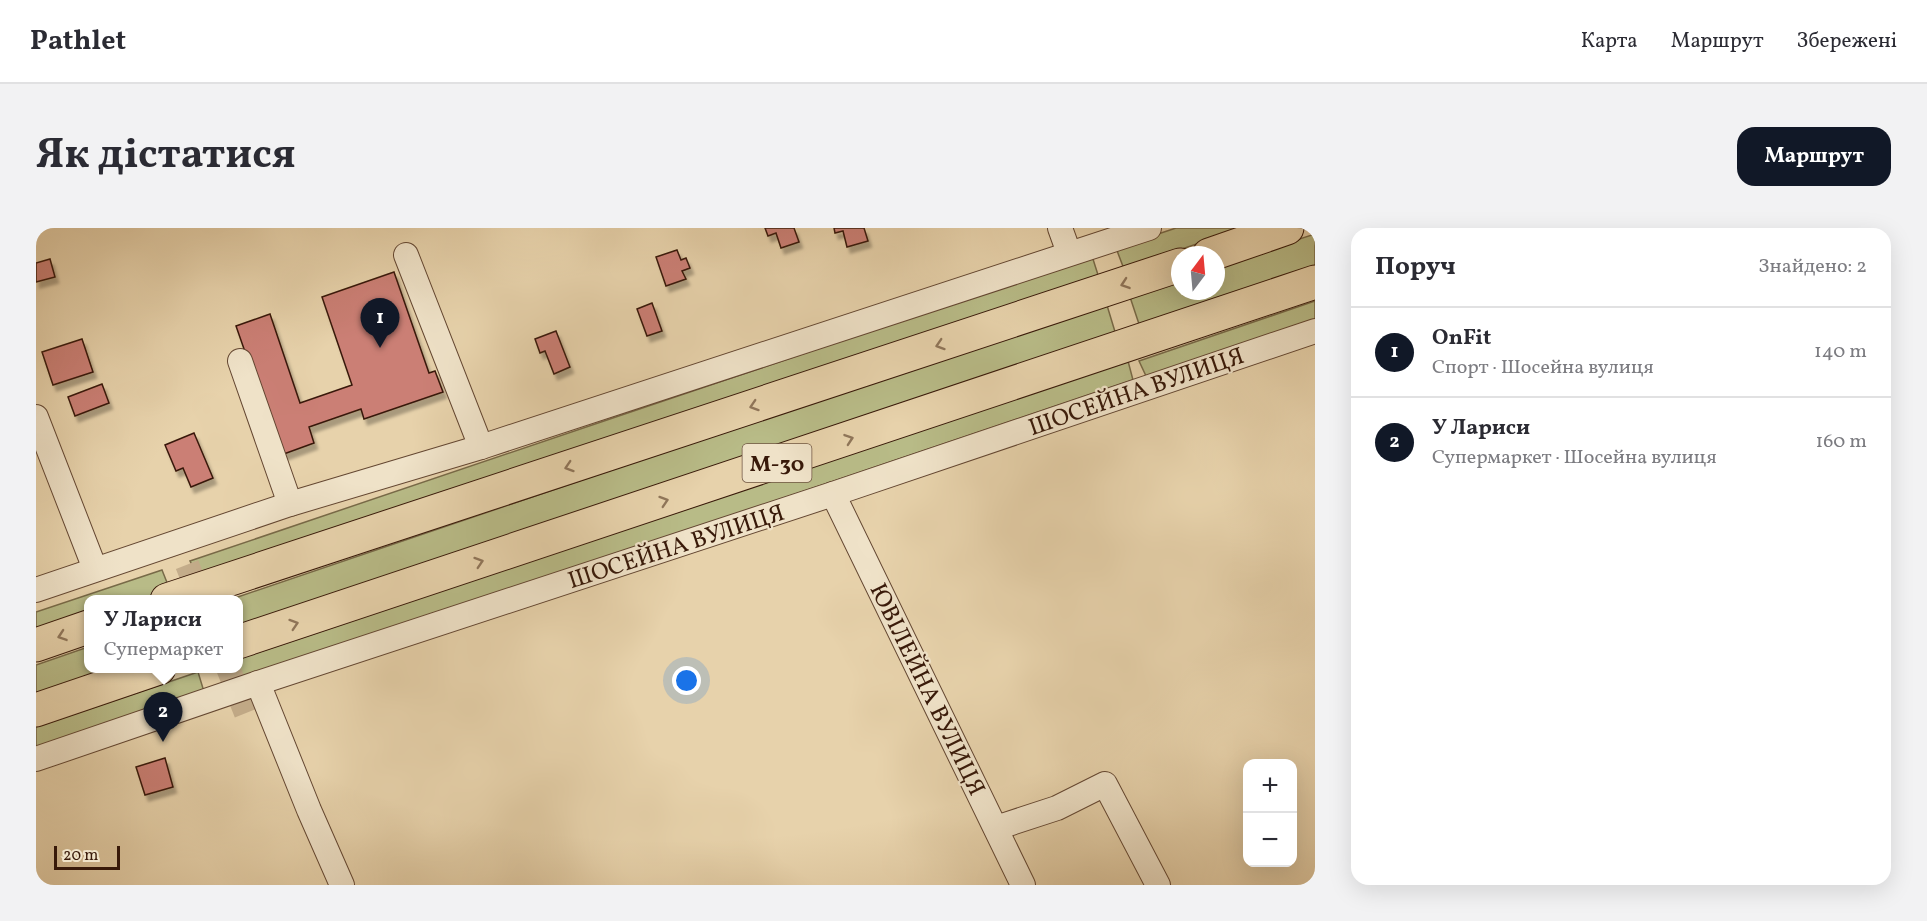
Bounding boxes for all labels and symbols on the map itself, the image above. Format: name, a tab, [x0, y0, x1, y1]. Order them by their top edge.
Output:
north arrow	[1171, 246, 1225, 300]
one-way arrow	[1120, 276, 1131, 289]
pin: 1	[360, 298, 400, 348]
one-way arrow	[935, 338, 945, 350]
street label: ШОСЕЙНА ВУЛИЦЯ	[1024, 340, 1249, 446]
one-way arrow	[749, 399, 760, 411]
one-way arrow	[843, 434, 854, 446]
road number: М-30	[742, 444, 812, 482]
one-way arrow	[564, 460, 575, 472]
one-way arrow	[658, 496, 669, 508]
street label: ШОСЕЙНА ВУЛИЦЯ	[564, 497, 789, 599]
one-way arrow	[473, 557, 484, 570]
street label: ЮВІЛЕЙНА ВУЛИЦЯ	[860, 578, 993, 802]
one-way arrow	[288, 618, 298, 631]
one-way arrow	[57, 629, 68, 641]
your location	[672, 666, 701, 695]
pin: 2	[144, 692, 182, 742]
scale bar	[54, 843, 120, 870]

